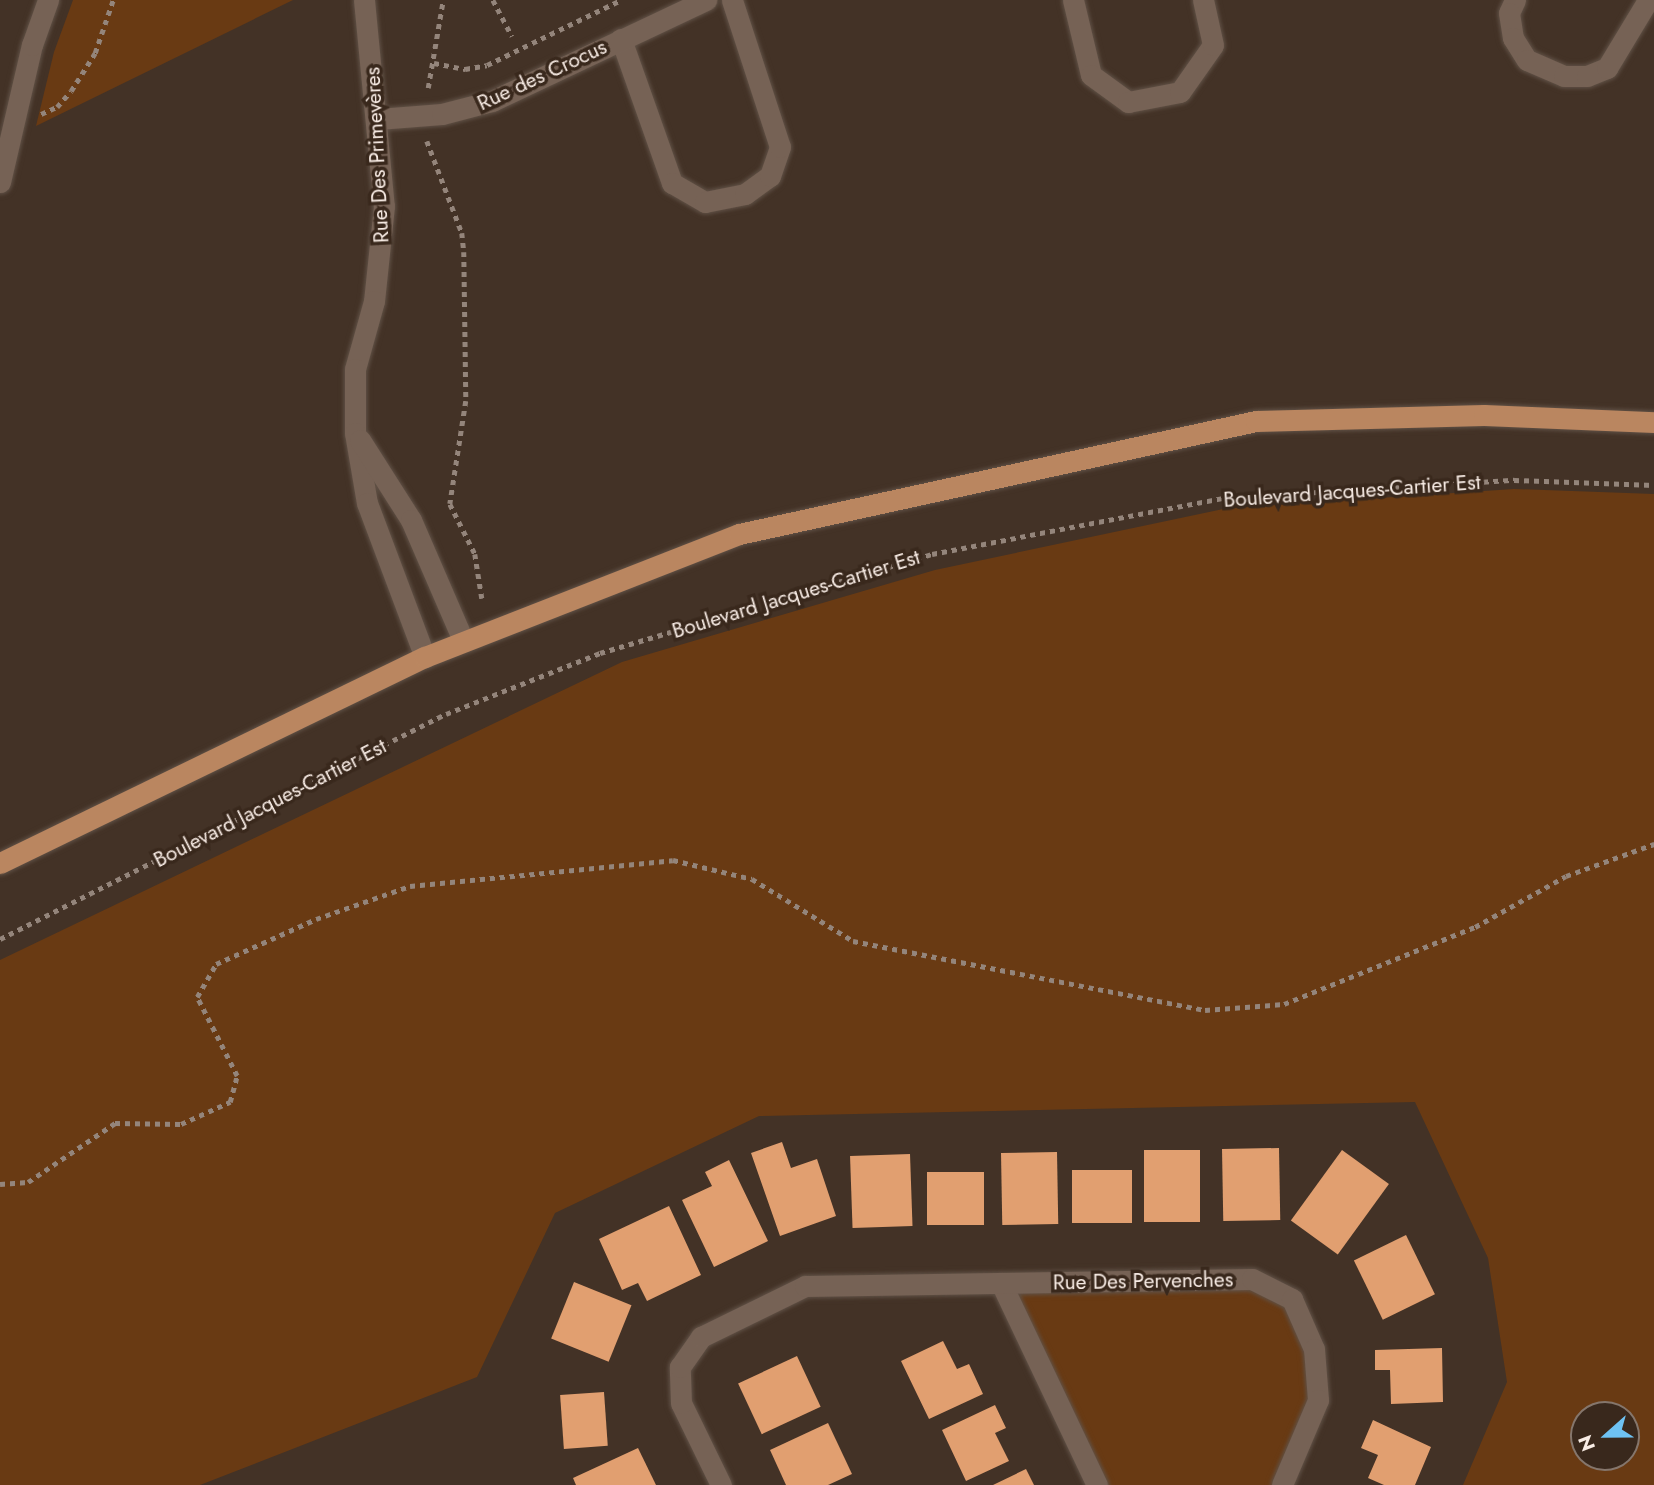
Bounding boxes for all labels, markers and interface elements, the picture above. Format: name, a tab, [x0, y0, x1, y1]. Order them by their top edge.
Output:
street label: Rue des Crocus	[473, 34, 611, 116]
street label: Rue Des Primevères	[360, 66, 394, 244]
street label: Boulevard Jacques-Cartier Est	[1223, 469, 1481, 513]
street label: Boulevard Jacques-Cartier Est	[669, 544, 923, 644]
street label: Boulevard Jacques-Cartier Est	[149, 733, 391, 873]
street label: Rue Des Pervenches	[1053, 1267, 1233, 1295]
north arrow	[1570, 1401, 1640, 1471]
text: N	[1571, 1431, 1602, 1455]

